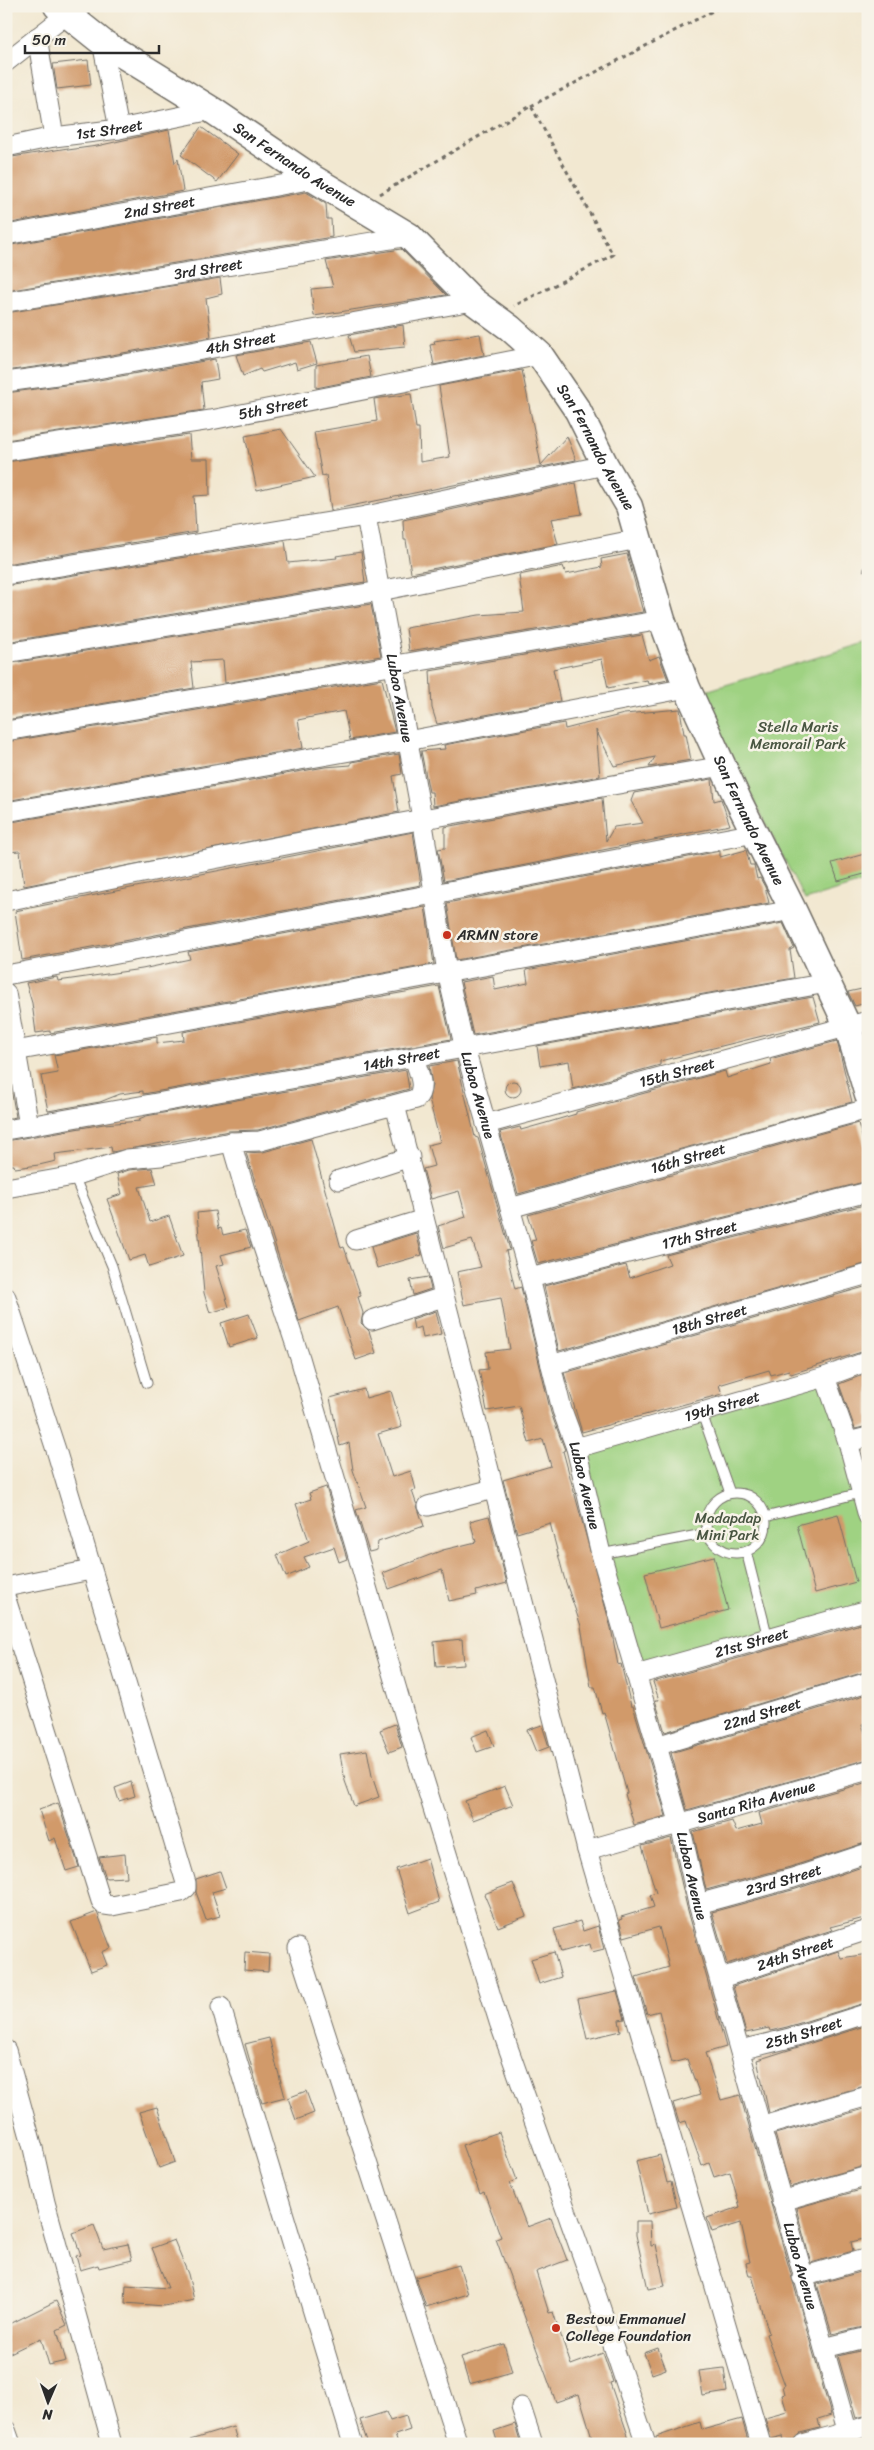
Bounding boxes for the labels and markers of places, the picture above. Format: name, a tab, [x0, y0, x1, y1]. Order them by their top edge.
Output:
place label: ARMN store	[456, 922, 538, 948]
marker: ARMN store	[441, 929, 453, 941]
place label: Bestow Emmanuel College Foundation	[566, 2306, 691, 2349]
marker: Bestow Emmanuel College Foundation	[550, 2322, 562, 2334]

